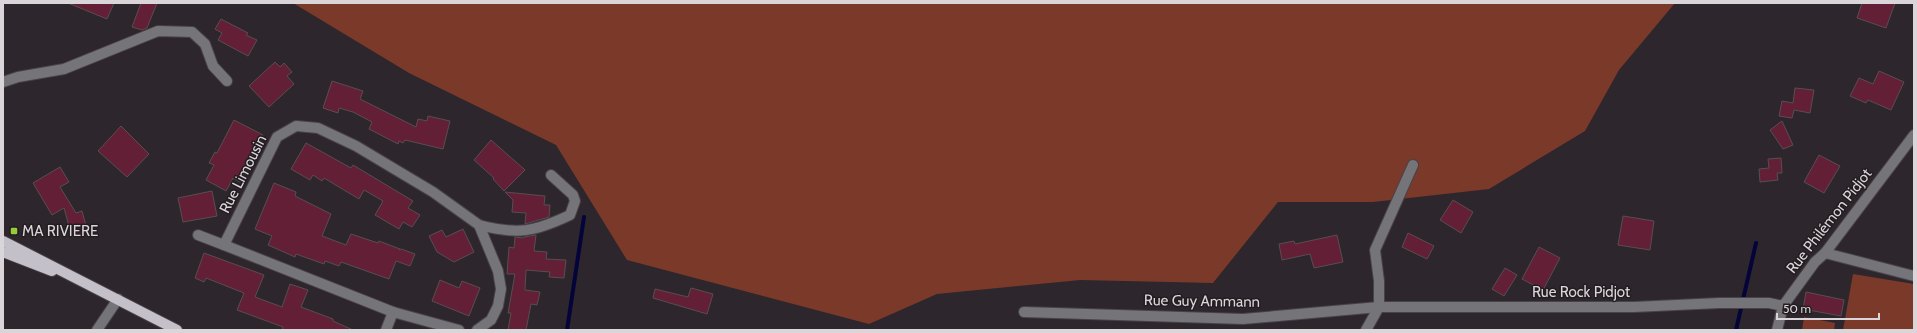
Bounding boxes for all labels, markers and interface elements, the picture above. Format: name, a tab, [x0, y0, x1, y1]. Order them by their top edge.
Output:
street label: Rue Limousin	[216, 132, 270, 216]
street label: Rue Philémon Pidjot	[1782, 165, 1876, 277]
place label: MA RIVIERE	[22, 222, 98, 240]
marker: MA RIVIERE	[9, 226, 19, 236]
street label: Rue Rock Pidjot	[1532, 283, 1630, 301]
street label: Rue Guy Ammann	[1144, 291, 1260, 311]
scale bar	[1777, 295, 1879, 321]
text: 50 m	[1783, 301, 1811, 316]

